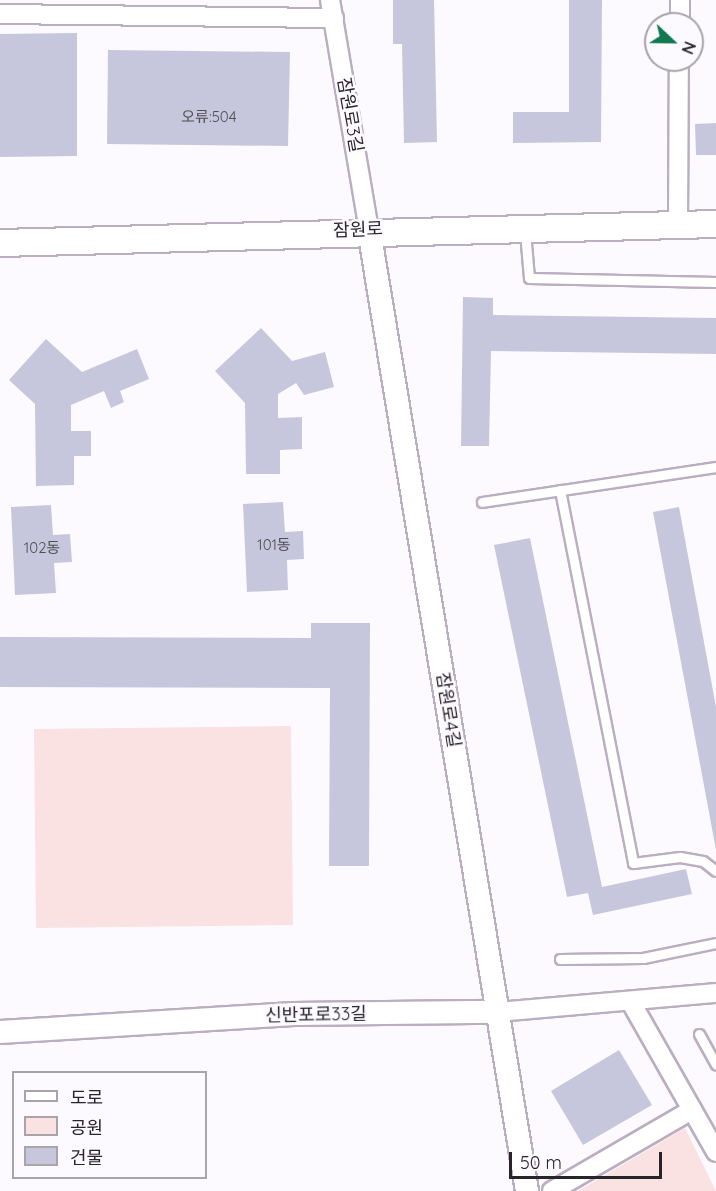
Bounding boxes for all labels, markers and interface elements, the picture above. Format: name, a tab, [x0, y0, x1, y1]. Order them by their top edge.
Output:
north arrow	[644, 12, 704, 72]
text: N	[677, 39, 700, 57]
street label: 잠원로3길	[333, 76, 367, 154]
house number: 오류:504	[181, 108, 237, 126]
street label: 잠원로	[333, 218, 383, 242]
house number: 101동	[257, 536, 291, 554]
house number: 102동	[24, 539, 60, 557]
street label: 잠원로4길	[431, 671, 465, 749]
street label: 신반포로33길	[265, 1003, 367, 1027]
legend	[12, 1071, 207, 1179]
text: 도로	[70, 1086, 103, 1109]
text: 공원	[70, 1116, 103, 1139]
scale bar	[512, 1140, 665, 1178]
text: 건물	[70, 1146, 103, 1169]
text: 50 m	[520, 1151, 562, 1174]

